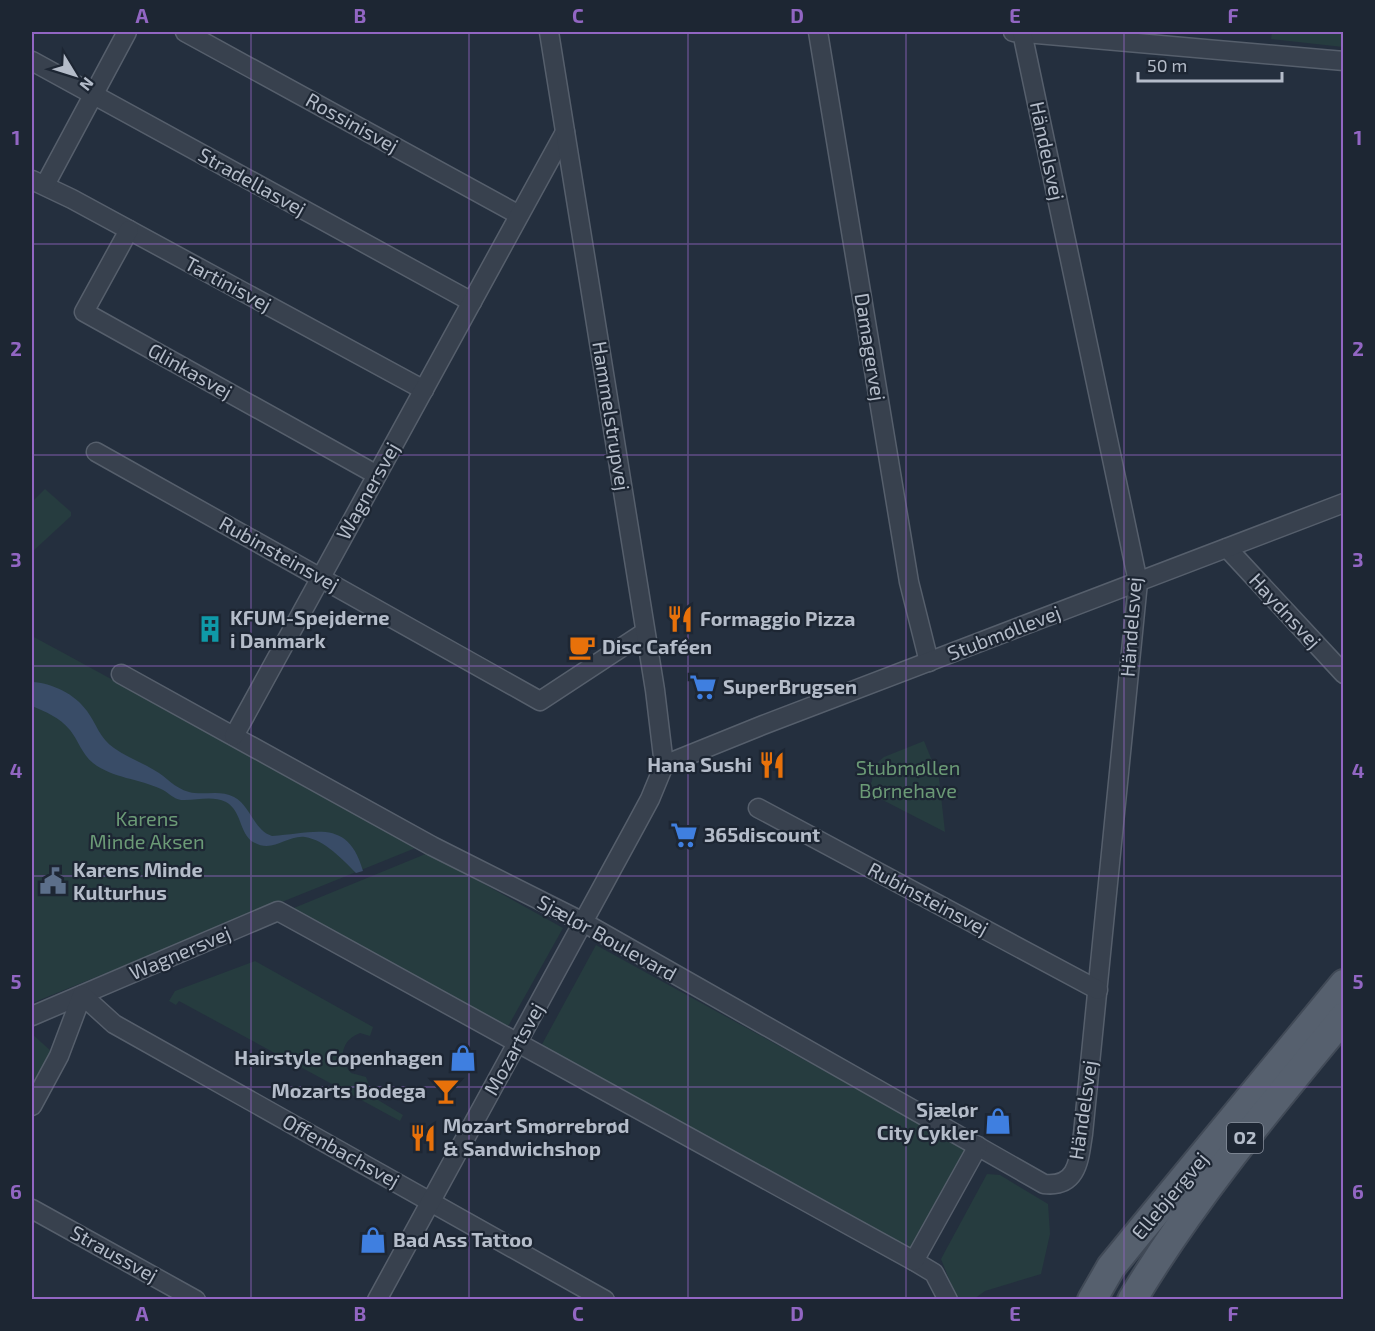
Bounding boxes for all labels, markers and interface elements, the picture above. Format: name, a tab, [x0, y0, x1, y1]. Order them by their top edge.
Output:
text: A	[135, 3, 149, 27]
text: B	[354, 3, 366, 27]
text: C	[572, 3, 584, 27]
text: D	[790, 3, 804, 27]
text: E	[1009, 3, 1021, 27]
text: F	[1227, 3, 1239, 27]
north arrow	[45, 45, 105, 105]
scale bar	[1138, 45, 1282, 83]
text: 50 m	[1147, 54, 1187, 76]
text: N	[76, 74, 98, 95]
street label: Rossinisvej	[302, 87, 403, 157]
street label: Händelsvej	[1026, 99, 1070, 202]
text: 1	[12, 125, 20, 149]
text: 1	[1354, 125, 1362, 149]
street label: Stradellasvej	[195, 142, 310, 220]
street label: Tartinisvej	[181, 250, 276, 316]
street label: Damagervej	[851, 291, 891, 402]
text: 2	[10, 336, 22, 360]
text: 2	[1352, 336, 1364, 360]
street label: Glinkasvej	[144, 337, 237, 403]
street label: Hammelstrupvej	[588, 339, 636, 492]
street label: Wagnersvej	[331, 438, 404, 543]
street label: Rubinsteinsvej	[215, 510, 344, 596]
text: 3	[10, 547, 22, 571]
text: 3	[1352, 547, 1364, 571]
street label: Haydnsvej	[1245, 568, 1327, 653]
street label: Händelsvej	[1115, 576, 1145, 678]
street label: Stubmøllevej	[944, 600, 1064, 665]
restaurant icon: Formaggio Pizza	[665, 604, 695, 634]
place label: KFUM-Spejderne i Danmark	[230, 605, 390, 652]
place label: Formaggio Pizza	[700, 606, 855, 630]
building icon: KFUM-Spejderne i Danmark	[195, 614, 225, 644]
cafe icon: Disc Caféen	[567, 632, 597, 662]
place label: Disc Caféen	[602, 634, 712, 658]
supermarket icon: SuperBrugsen	[688, 672, 718, 702]
place label: SuperBrugsen	[723, 674, 857, 698]
restaurant icon: Hana Sushi	[757, 750, 787, 780]
place label: Hana Sushi	[647, 752, 752, 776]
park label: Stubmøllen Børnehave	[856, 755, 960, 802]
text: 4	[10, 758, 23, 782]
text: 4	[1352, 758, 1365, 782]
park label: Karens Minde Aksen	[89, 806, 205, 853]
supermarket icon: 365discount	[669, 820, 699, 850]
place label: 365discount	[704, 822, 820, 846]
street label: Rubinsteinsvej	[864, 856, 993, 940]
place label: Karens Minde Kulturhus	[73, 857, 203, 904]
public building icon: Karens Minde Kulturhus	[38, 866, 68, 896]
street label: Sjælør Boulevard	[534, 889, 681, 985]
street label: Wagnersvej	[125, 920, 234, 984]
text: 5	[10, 969, 22, 993]
text: 5	[1352, 969, 1364, 993]
street label: Mozartsvej	[478, 998, 548, 1099]
shop icon: Hairstyle Copenhagen	[448, 1043, 478, 1073]
place label: Hairstyle Copenhagen	[234, 1045, 443, 1070]
street label: Händelsvej	[1063, 1058, 1101, 1161]
bar icon: Mozarts Bodega	[431, 1076, 461, 1106]
place label: Mozarts Bodega	[272, 1078, 426, 1102]
place label: Sjælør City Cykler	[877, 1097, 978, 1145]
shop icon: Sjælør City Cykler	[983, 1106, 1013, 1136]
street label: Offenbachsvej	[279, 1108, 404, 1192]
place label: Mozart Smørrebrød & Sandwichshop	[443, 1113, 630, 1160]
restaurant icon: Mozart Smørrebrød & Sandwichshop	[408, 1123, 438, 1153]
road number: O2	[1227, 1123, 1263, 1153]
street label: Ellebjergvej	[1126, 1147, 1213, 1244]
text: 6	[10, 1179, 22, 1203]
text: 6	[1352, 1179, 1364, 1203]
street label: Straussvej	[67, 1219, 162, 1287]
shop icon: Bad Ass Tattoo	[358, 1225, 388, 1255]
place label: Bad Ass Tattoo	[393, 1227, 533, 1251]
text: A	[135, 1301, 149, 1325]
text: B	[354, 1301, 366, 1325]
text: C	[572, 1301, 584, 1325]
text: D	[790, 1301, 804, 1325]
text: E	[1009, 1301, 1021, 1325]
text: F	[1227, 1301, 1239, 1325]

